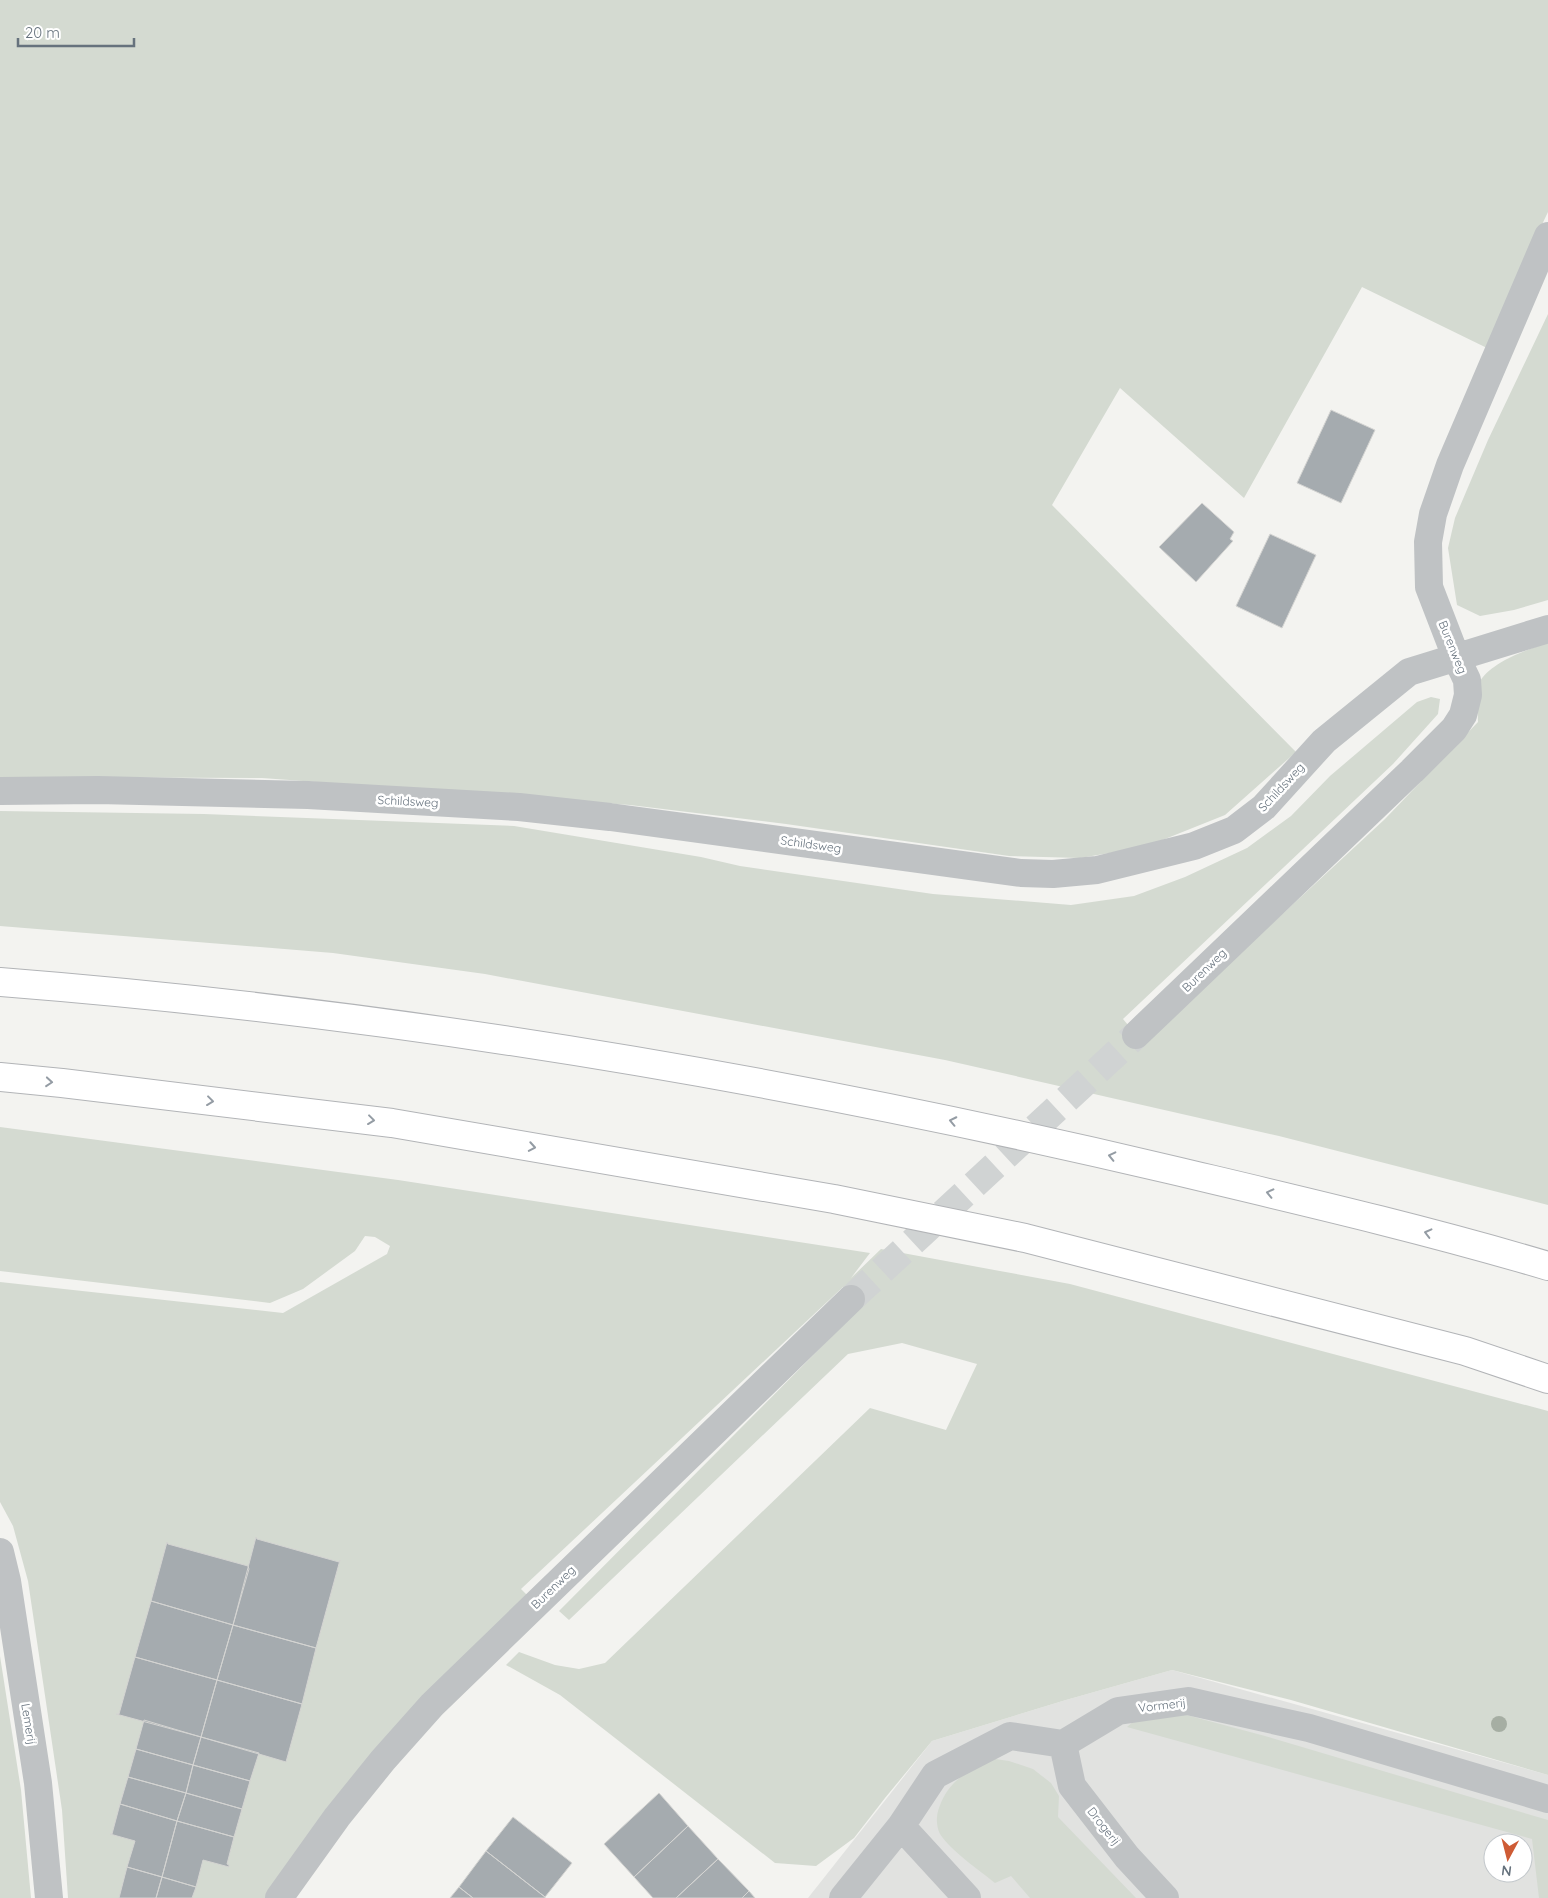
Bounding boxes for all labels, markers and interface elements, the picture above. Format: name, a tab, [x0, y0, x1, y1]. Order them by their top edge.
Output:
scale bar	[18, 15, 134, 47]
text: 20 m	[25, 23, 60, 42]
street label: Burenweg	[1436, 618, 1470, 676]
street label: Schildsweg	[1255, 760, 1307, 814]
street label: Schildsweg	[377, 792, 439, 810]
street label: Schildsweg	[780, 832, 842, 856]
street label: Burenweg	[1179, 945, 1229, 995]
one-way arrow	[45, 1076, 53, 1087]
one-way arrow	[206, 1095, 214, 1106]
one-way arrow	[368, 1114, 376, 1125]
one-way arrow	[949, 1116, 958, 1127]
one-way arrow	[527, 1141, 536, 1151]
one-way arrow	[1107, 1151, 1116, 1162]
one-way arrow	[1266, 1188, 1275, 1199]
one-way arrow	[1424, 1228, 1432, 1238]
street label: Burenweg	[528, 1562, 578, 1612]
street label: Vormerij	[1137, 1695, 1187, 1715]
street label: Lemerij	[18, 1702, 40, 1746]
street label: Drogerij	[1084, 1804, 1124, 1848]
north arrow	[1483, 1833, 1533, 1883]
text: N	[1500, 1861, 1513, 1880]

